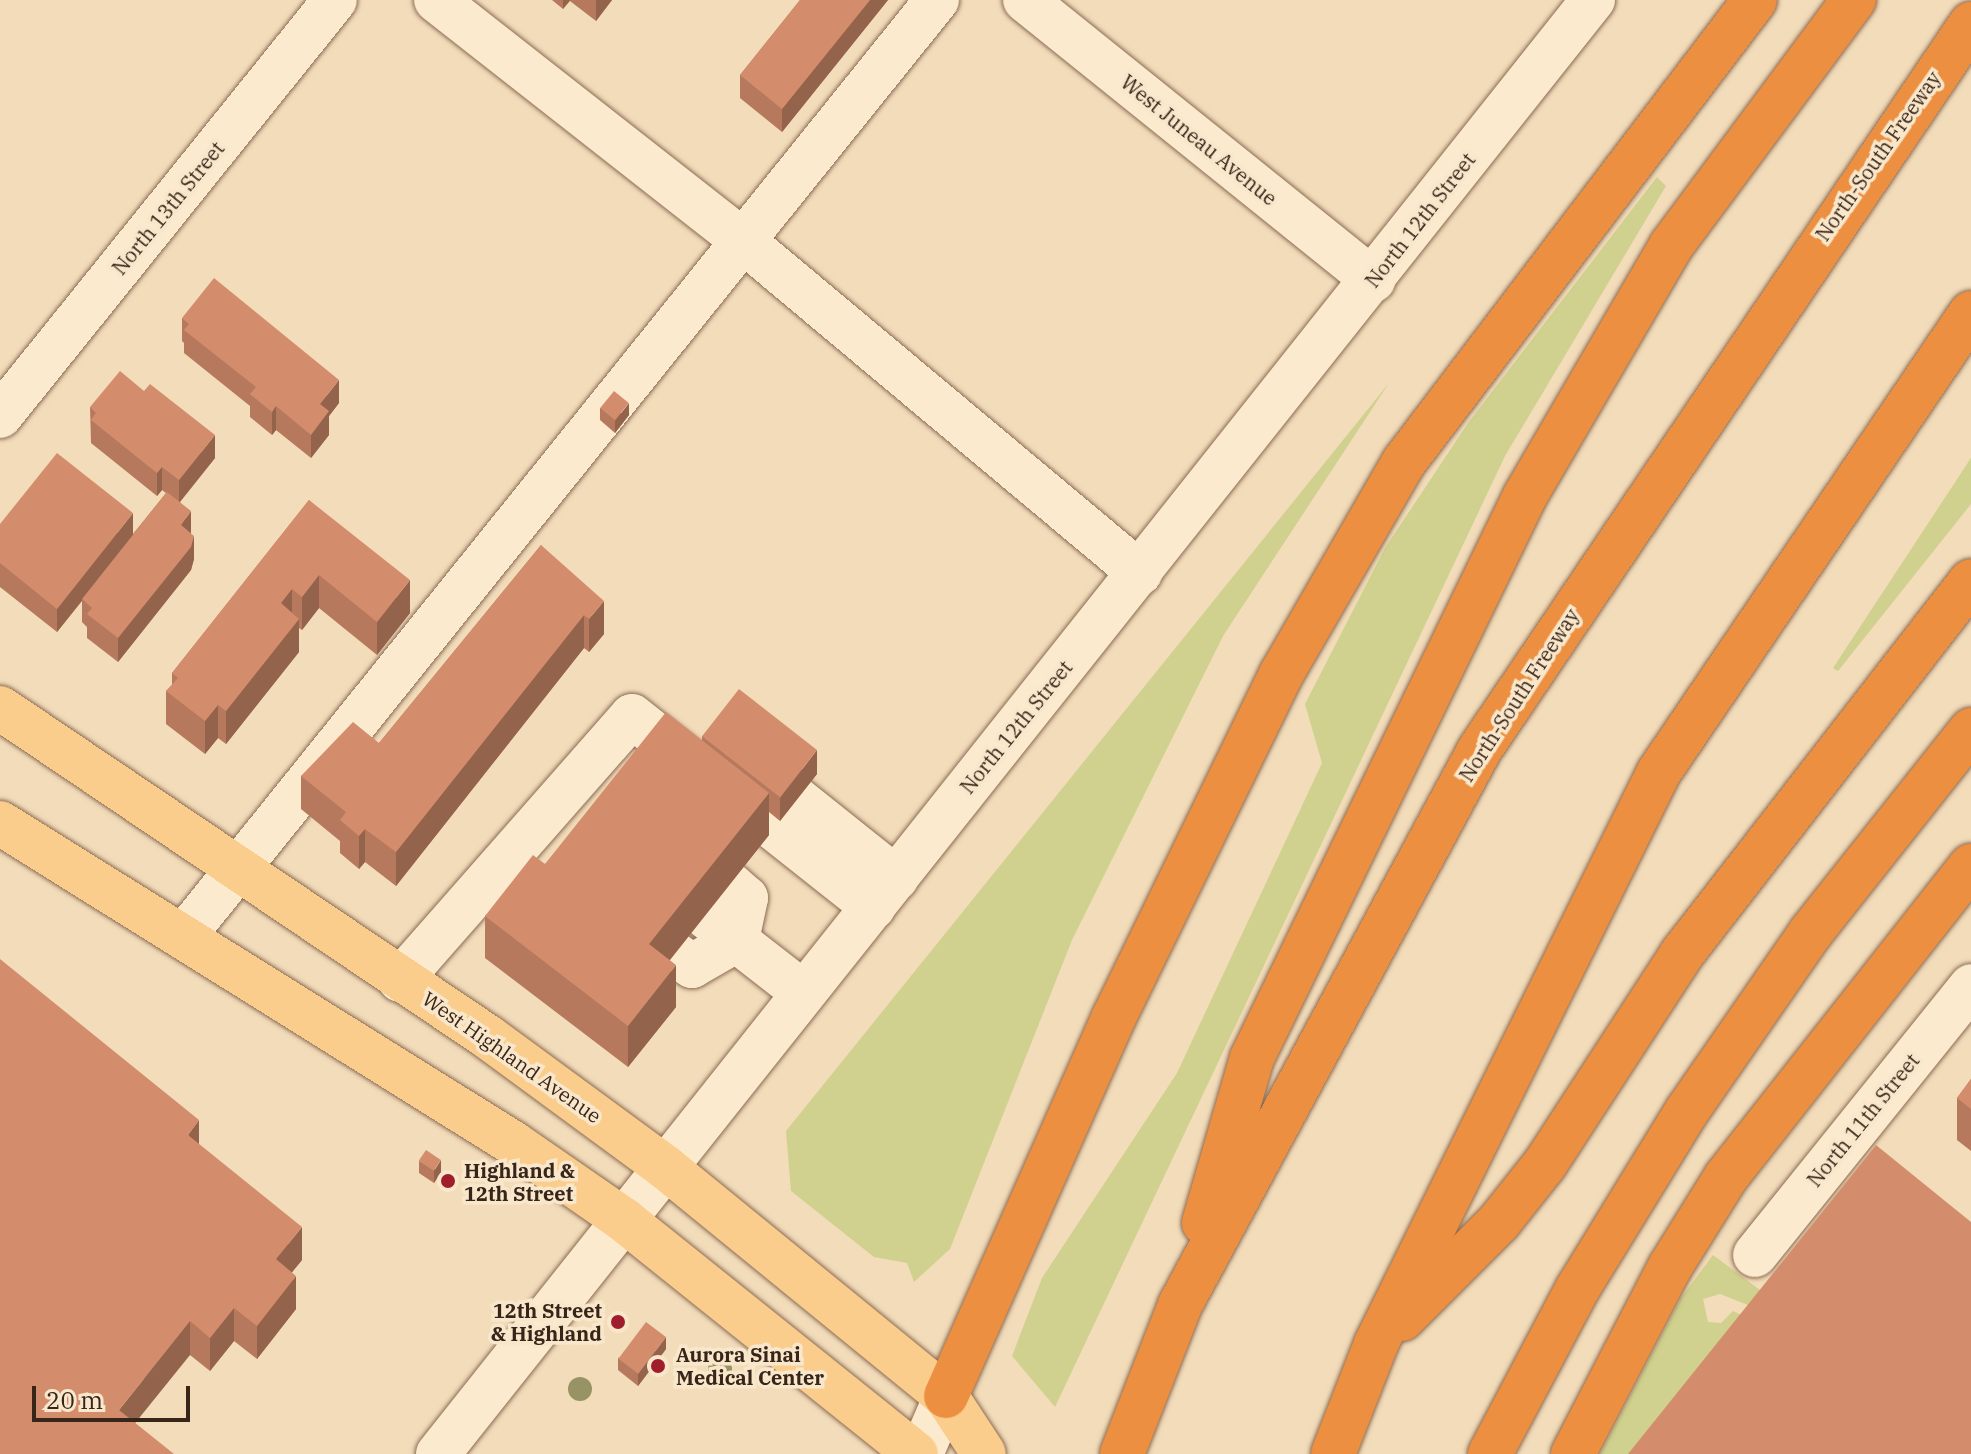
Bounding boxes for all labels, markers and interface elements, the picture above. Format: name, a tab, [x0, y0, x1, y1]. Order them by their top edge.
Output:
street label: North-South Freeway	[1810, 67, 1946, 245]
street label: West Juneau Avenue	[1116, 70, 1282, 210]
street label: North 13th Street	[107, 137, 229, 279]
street label: North 12th Street	[1360, 148, 1480, 292]
street label: North-South Freeway	[1454, 604, 1584, 786]
street label: North 12th Street	[955, 656, 1077, 798]
street label: West Highland Avenue	[418, 986, 606, 1128]
street label: North 11th Street	[1802, 1049, 1924, 1191]
place label: Highland & 12th Street	[464, 1158, 575, 1205]
marker: Highland & 12th Street	[439, 1172, 457, 1190]
place label: 12th Street & Highland	[491, 1298, 602, 1345]
marker: 12th Street & Highland	[609, 1313, 627, 1331]
place label: Aurora Sinai Medical Center	[676, 1342, 824, 1389]
marker: Aurora Sinai Medical Center	[647, 1355, 669, 1377]
scale bar	[36, 1370, 194, 1420]
text: 20 m	[46, 1384, 103, 1416]

